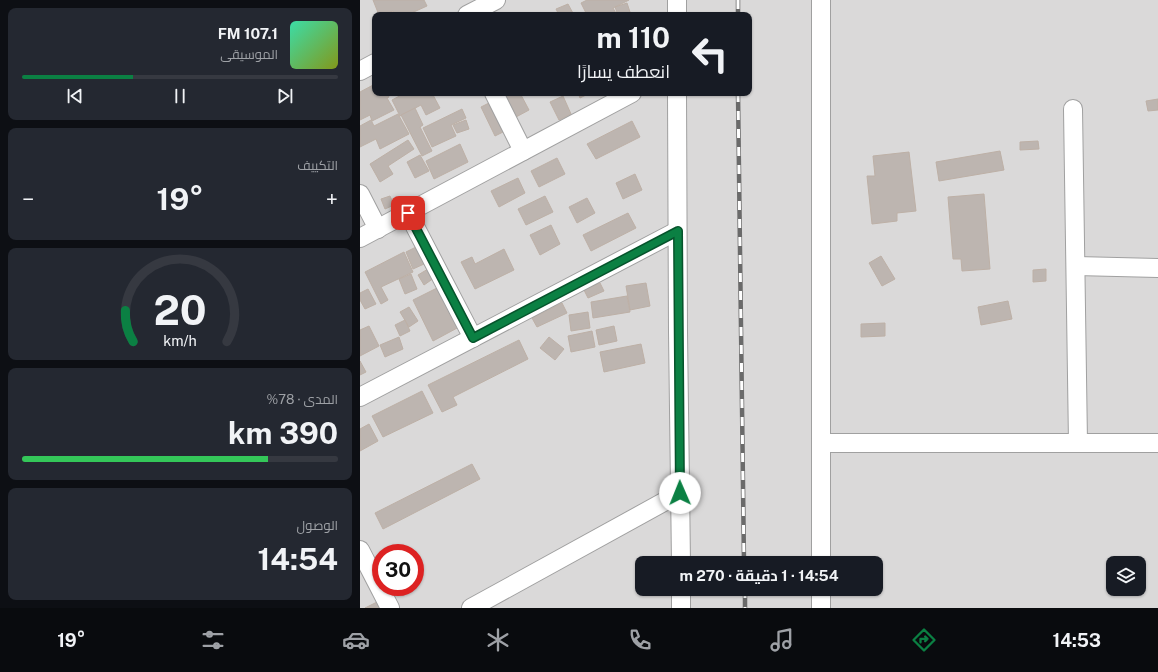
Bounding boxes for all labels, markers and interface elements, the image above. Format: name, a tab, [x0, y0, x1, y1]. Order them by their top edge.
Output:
text: 110 m	[597, 21, 670, 54]
text: 107.1 FM	[218, 25, 278, 42]
icon: left	[684, 28, 736, 80]
text: الموسيقى	[220, 47, 278, 62]
text: انعطف يسارًا	[577, 61, 670, 82]
icon: previous	[64, 85, 86, 107]
icon: pause	[169, 85, 191, 107]
icon: next	[274, 85, 296, 107]
text: التكييف	[297, 158, 338, 173]
text: 19°	[157, 181, 203, 217]
text: −	[22, 186, 34, 212]
text: +	[326, 186, 338, 212]
pin	[391, 196, 425, 230]
icon: arrive	[397, 202, 419, 224]
text: 20	[153, 285, 207, 334]
text: km/h	[163, 332, 197, 349]
text: المدى · 78%	[267, 392, 338, 407]
text: 390 km	[228, 415, 338, 451]
position arrow	[659, 472, 701, 514]
text: الوصول	[297, 518, 338, 533]
text: 14:54	[257, 541, 338, 577]
speed limit sign: 30	[372, 544, 424, 596]
map controls	[1106, 556, 1146, 596]
button: layers	[1106, 556, 1146, 596]
text: 14:54 · 1 دقيقة · 270 m	[680, 567, 839, 584]
icon: filters	[199, 626, 227, 654]
icon: car	[342, 626, 370, 654]
icon: climate	[484, 626, 512, 654]
icon: phone	[626, 626, 654, 654]
icon: music	[768, 626, 796, 654]
icon: directions	[910, 626, 938, 654]
text: 19°	[57, 630, 85, 651]
text: 14:53	[1052, 630, 1101, 651]

